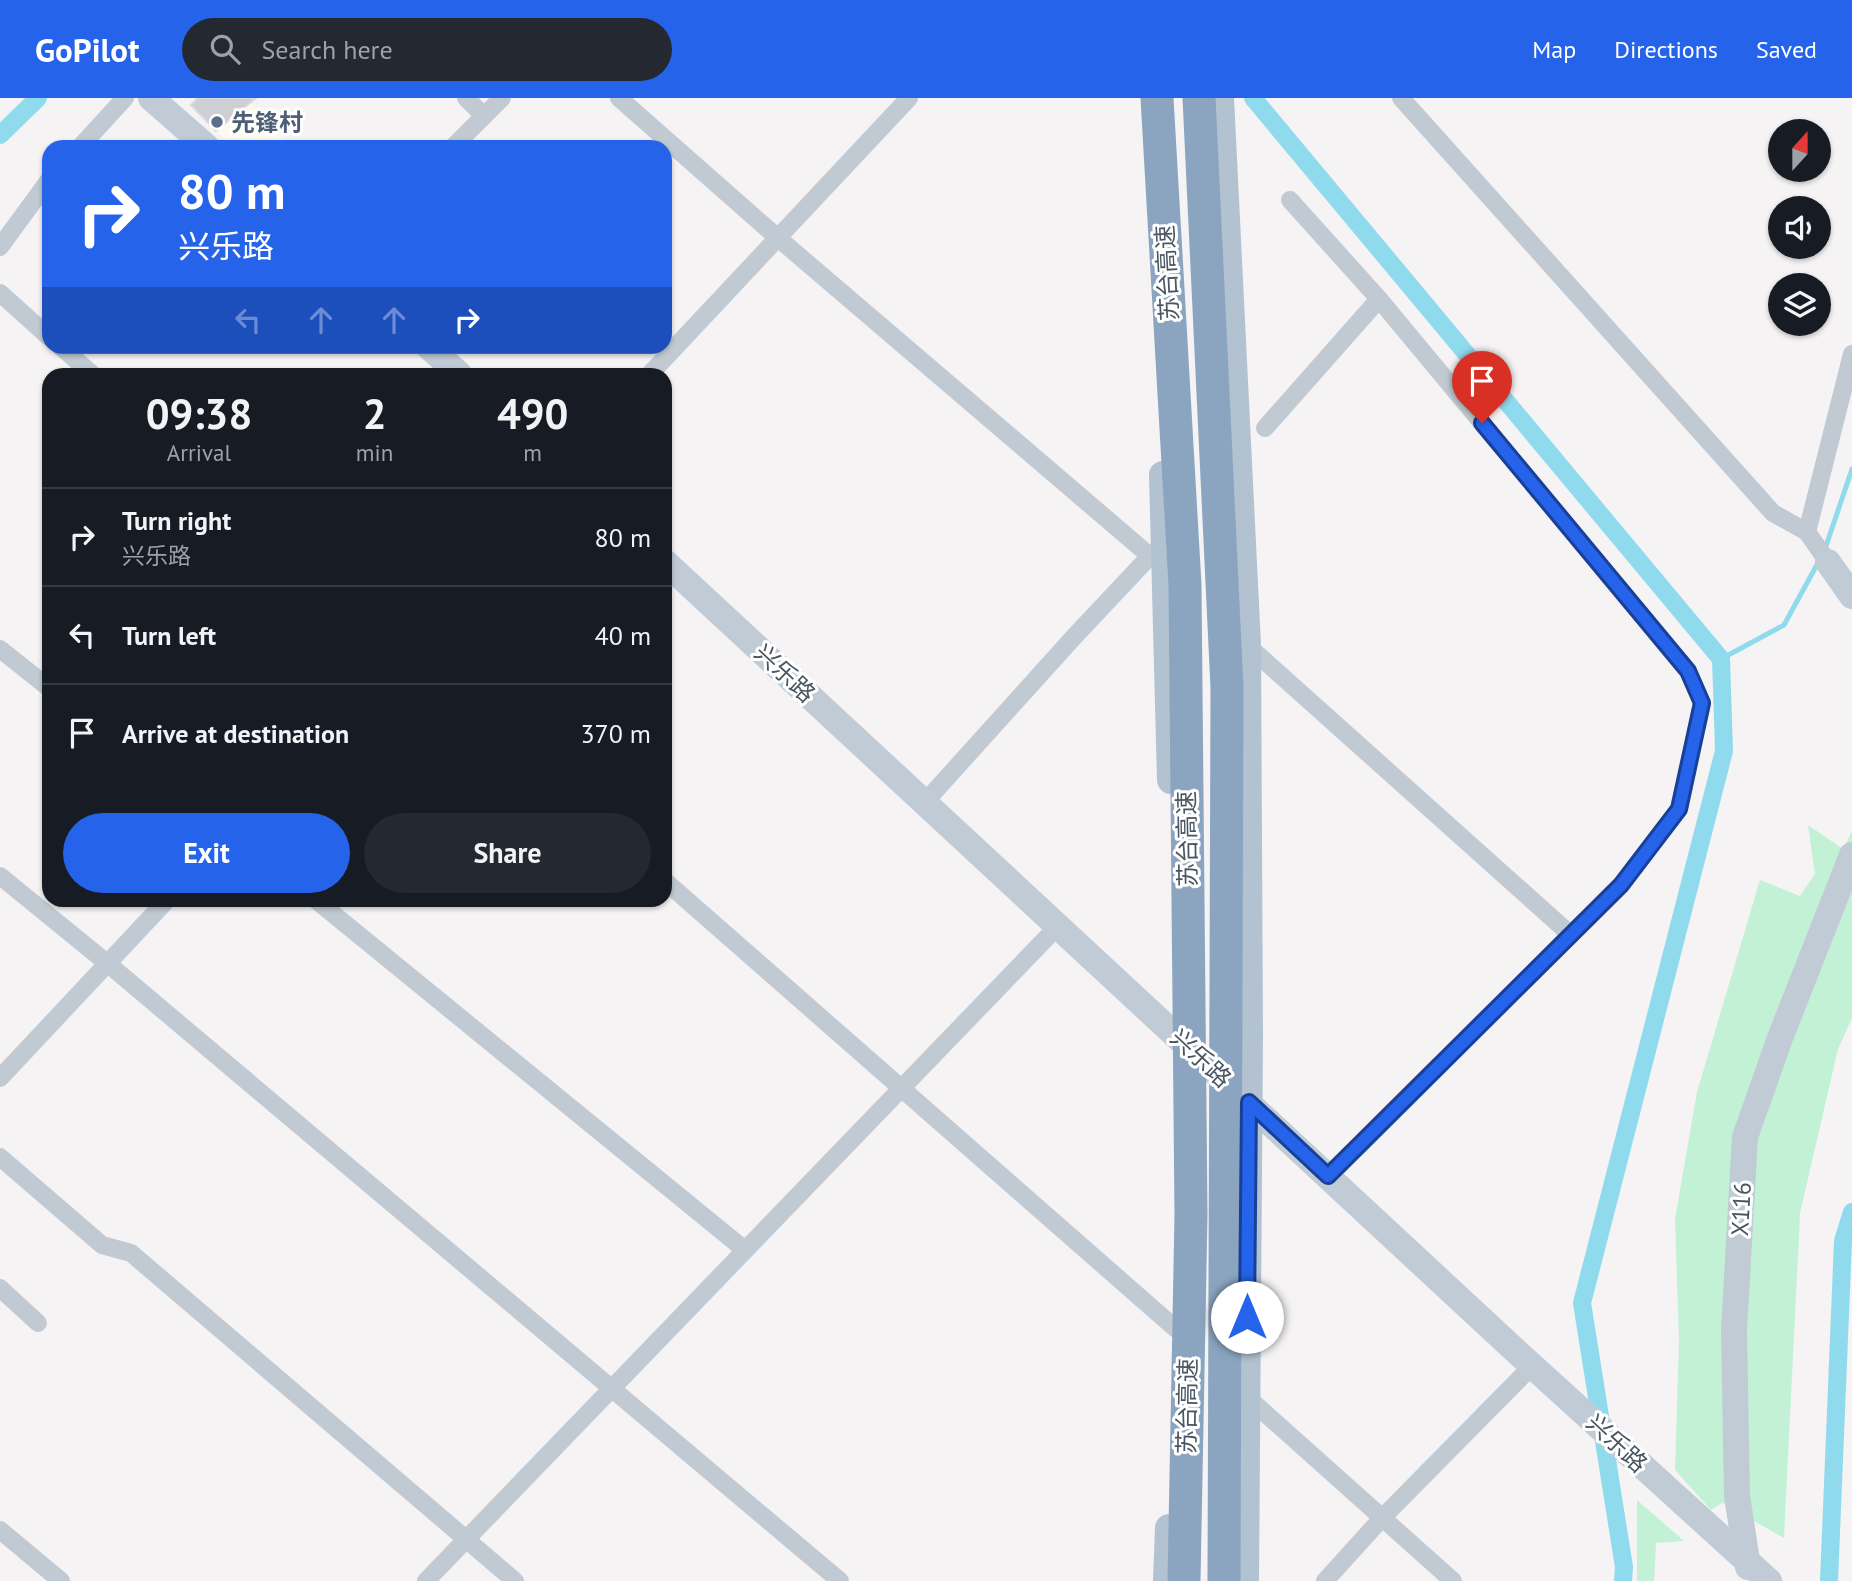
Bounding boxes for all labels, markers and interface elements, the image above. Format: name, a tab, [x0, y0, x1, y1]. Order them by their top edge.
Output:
search box	[182, 18, 672, 81]
text: GoPilot	[35, 28, 140, 71]
icon: search	[206, 30, 244, 68]
text: Search here	[262, 33, 393, 66]
text: Map	[1532, 34, 1576, 65]
text: Directions	[1614, 34, 1718, 65]
text: Saved	[1756, 34, 1817, 65]
place label: 先锋村	[231, 107, 303, 138]
marker: 先锋村	[209, 114, 225, 130]
north arrow	[1768, 119, 1830, 182]
map controls	[1768, 119, 1831, 336]
text: 80 m	[178, 159, 285, 223]
icon: right	[63, 168, 154, 259]
button: sound	[1768, 196, 1831, 259]
street label: 苏台高速	[1149, 224, 1185, 322]
text: 兴乐路	[178, 225, 274, 267]
button: layers	[1768, 273, 1831, 336]
icon: left	[229, 301, 267, 339]
icon: ahead	[302, 301, 340, 339]
icon: ahead	[375, 301, 413, 339]
icon: right	[448, 301, 486, 339]
pin	[1452, 351, 1512, 423]
icon: arrive	[1463, 362, 1501, 400]
text: 09:38	[146, 386, 252, 441]
text: 2	[363, 386, 386, 441]
text: 490	[497, 386, 568, 441]
text: Arrival	[167, 438, 231, 467]
text: min	[356, 438, 393, 467]
text: m	[523, 438, 542, 467]
text: Turn right	[122, 504, 231, 537]
icon: right	[63, 518, 101, 556]
text: 80 m	[595, 521, 651, 554]
text: 兴乐路	[122, 541, 191, 570]
icon: left	[63, 616, 101, 654]
text: Turn left	[122, 619, 216, 652]
text: 40 m	[595, 619, 651, 652]
street label: 兴乐路	[748, 637, 822, 709]
icon: arrive	[63, 714, 101, 752]
text: Arrive at destination	[122, 717, 349, 750]
text: 370 m	[580, 717, 651, 750]
street label: 苏台高速	[1171, 791, 1203, 887]
button: Exit	[63, 813, 350, 893]
button: Share	[364, 813, 651, 893]
street label: 兴乐路	[1164, 1022, 1238, 1094]
street label: X116	[1724, 1181, 1758, 1237]
position arrow	[1210, 1280, 1284, 1354]
street label: 苏台高速	[1171, 1358, 1203, 1454]
street label: 兴乐路	[1580, 1407, 1654, 1479]

